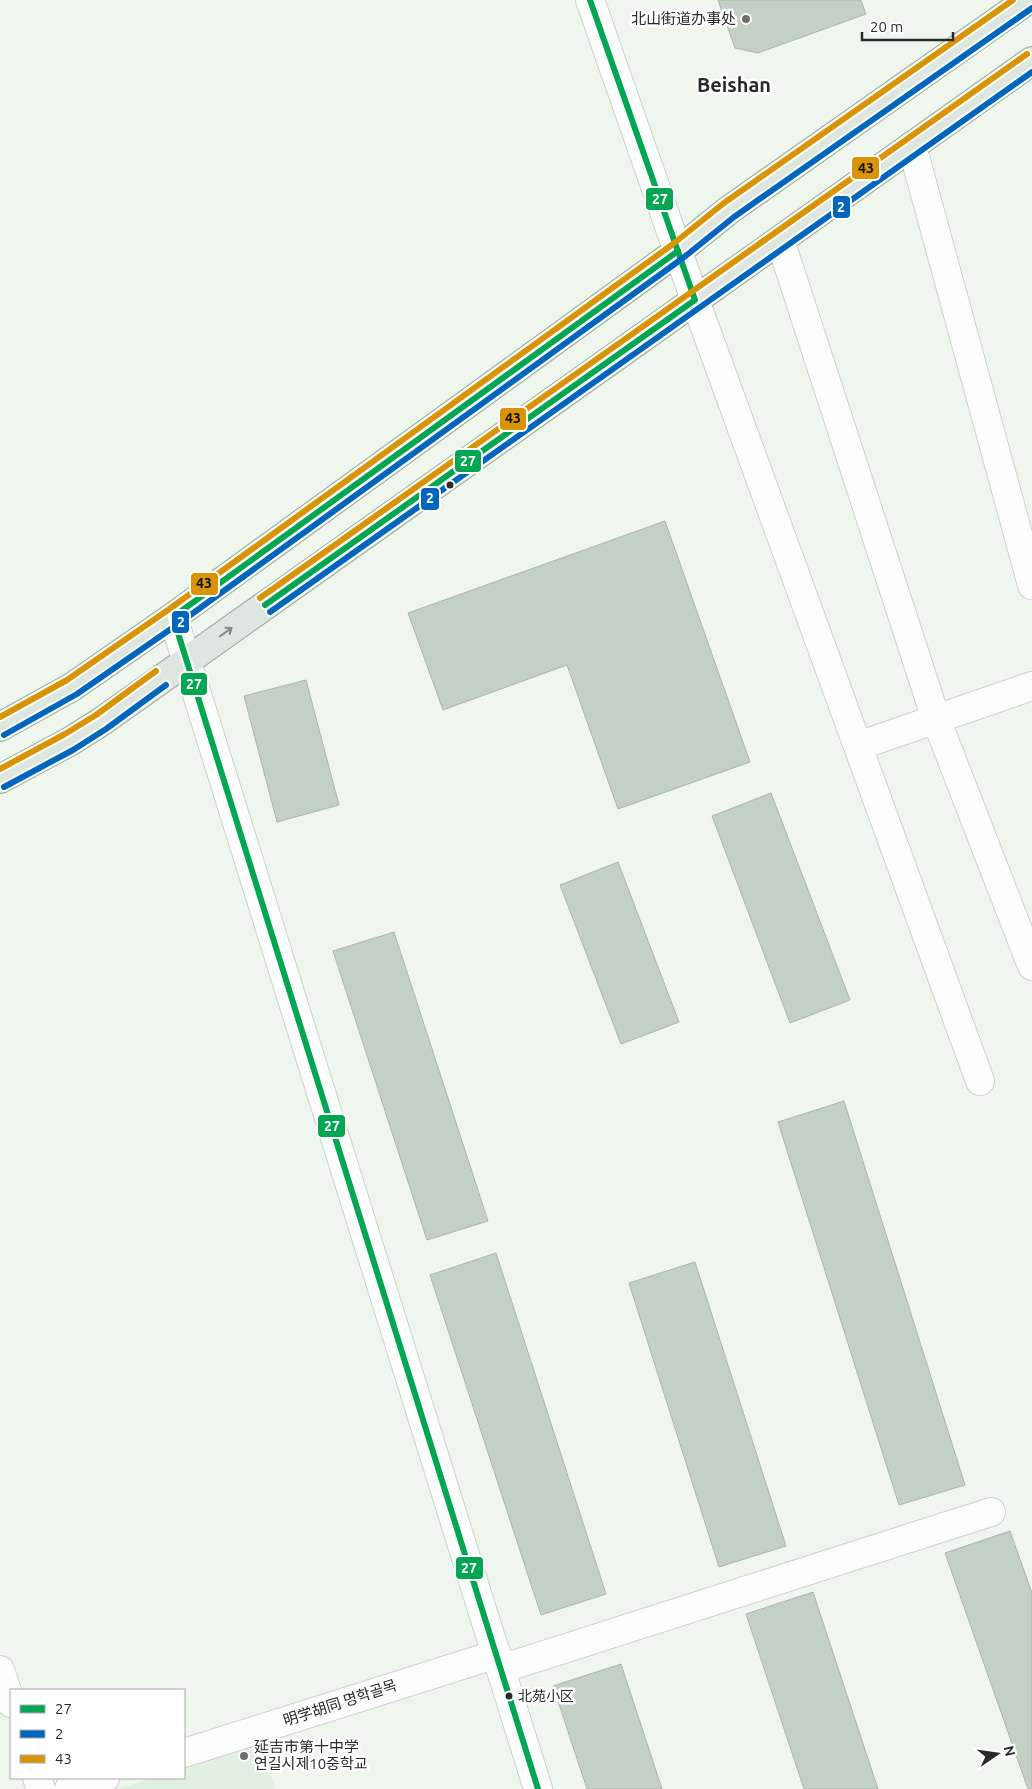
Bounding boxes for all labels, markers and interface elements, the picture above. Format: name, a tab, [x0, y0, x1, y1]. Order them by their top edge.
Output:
place label: 北山街道办事处	[631, 10, 736, 27]
scale bar	[862, 10, 953, 42]
marker: 北山街道办事处	[740, 13, 752, 25]
text: 20 m	[870, 18, 903, 35]
district label: Beishan	[697, 73, 771, 96]
line badge: 43	[851, 156, 880, 180]
text: 43	[858, 160, 874, 176]
line badge: 27	[645, 187, 674, 211]
text: 27	[652, 191, 668, 207]
line badge: 2	[832, 195, 851, 219]
text: 2	[837, 199, 845, 215]
line badge: 43	[499, 407, 527, 431]
text: 43	[505, 410, 521, 426]
line badge: 27	[454, 449, 482, 473]
text: 27	[460, 453, 476, 469]
unlabelled marker	[445, 480, 455, 490]
line badge: 2	[420, 487, 440, 511]
text: 2	[426, 490, 434, 506]
line badge: 43	[190, 572, 219, 596]
text: 43	[196, 575, 212, 591]
line badge: 2	[171, 610, 190, 634]
text: 2	[177, 614, 185, 630]
one-way arrow	[218, 627, 232, 638]
line badge: 27	[180, 672, 208, 696]
text: 27	[186, 676, 202, 692]
line badge: 27	[317, 1114, 346, 1138]
text: 27	[324, 1118, 340, 1134]
line badge: 27	[455, 1556, 484, 1580]
text: 27	[461, 1560, 477, 1576]
street label: 明学胡同 명학골목	[281, 1676, 399, 1729]
place label: 北苑小区	[518, 1688, 574, 1704]
legend	[10, 1689, 185, 1779]
marker: 北苑小区	[504, 1691, 514, 1701]
text: 27	[55, 1700, 72, 1717]
text: 2	[55, 1725, 63, 1742]
north arrow	[972, 1729, 1022, 1779]
place label: 延吉市第十中学 연길시제10중학교	[254, 1738, 368, 1772]
text: N	[1001, 1744, 1019, 1758]
text: 43	[55, 1750, 72, 1767]
marker: 延吉市第十中学 연길시제10중학교	[238, 1750, 250, 1762]

